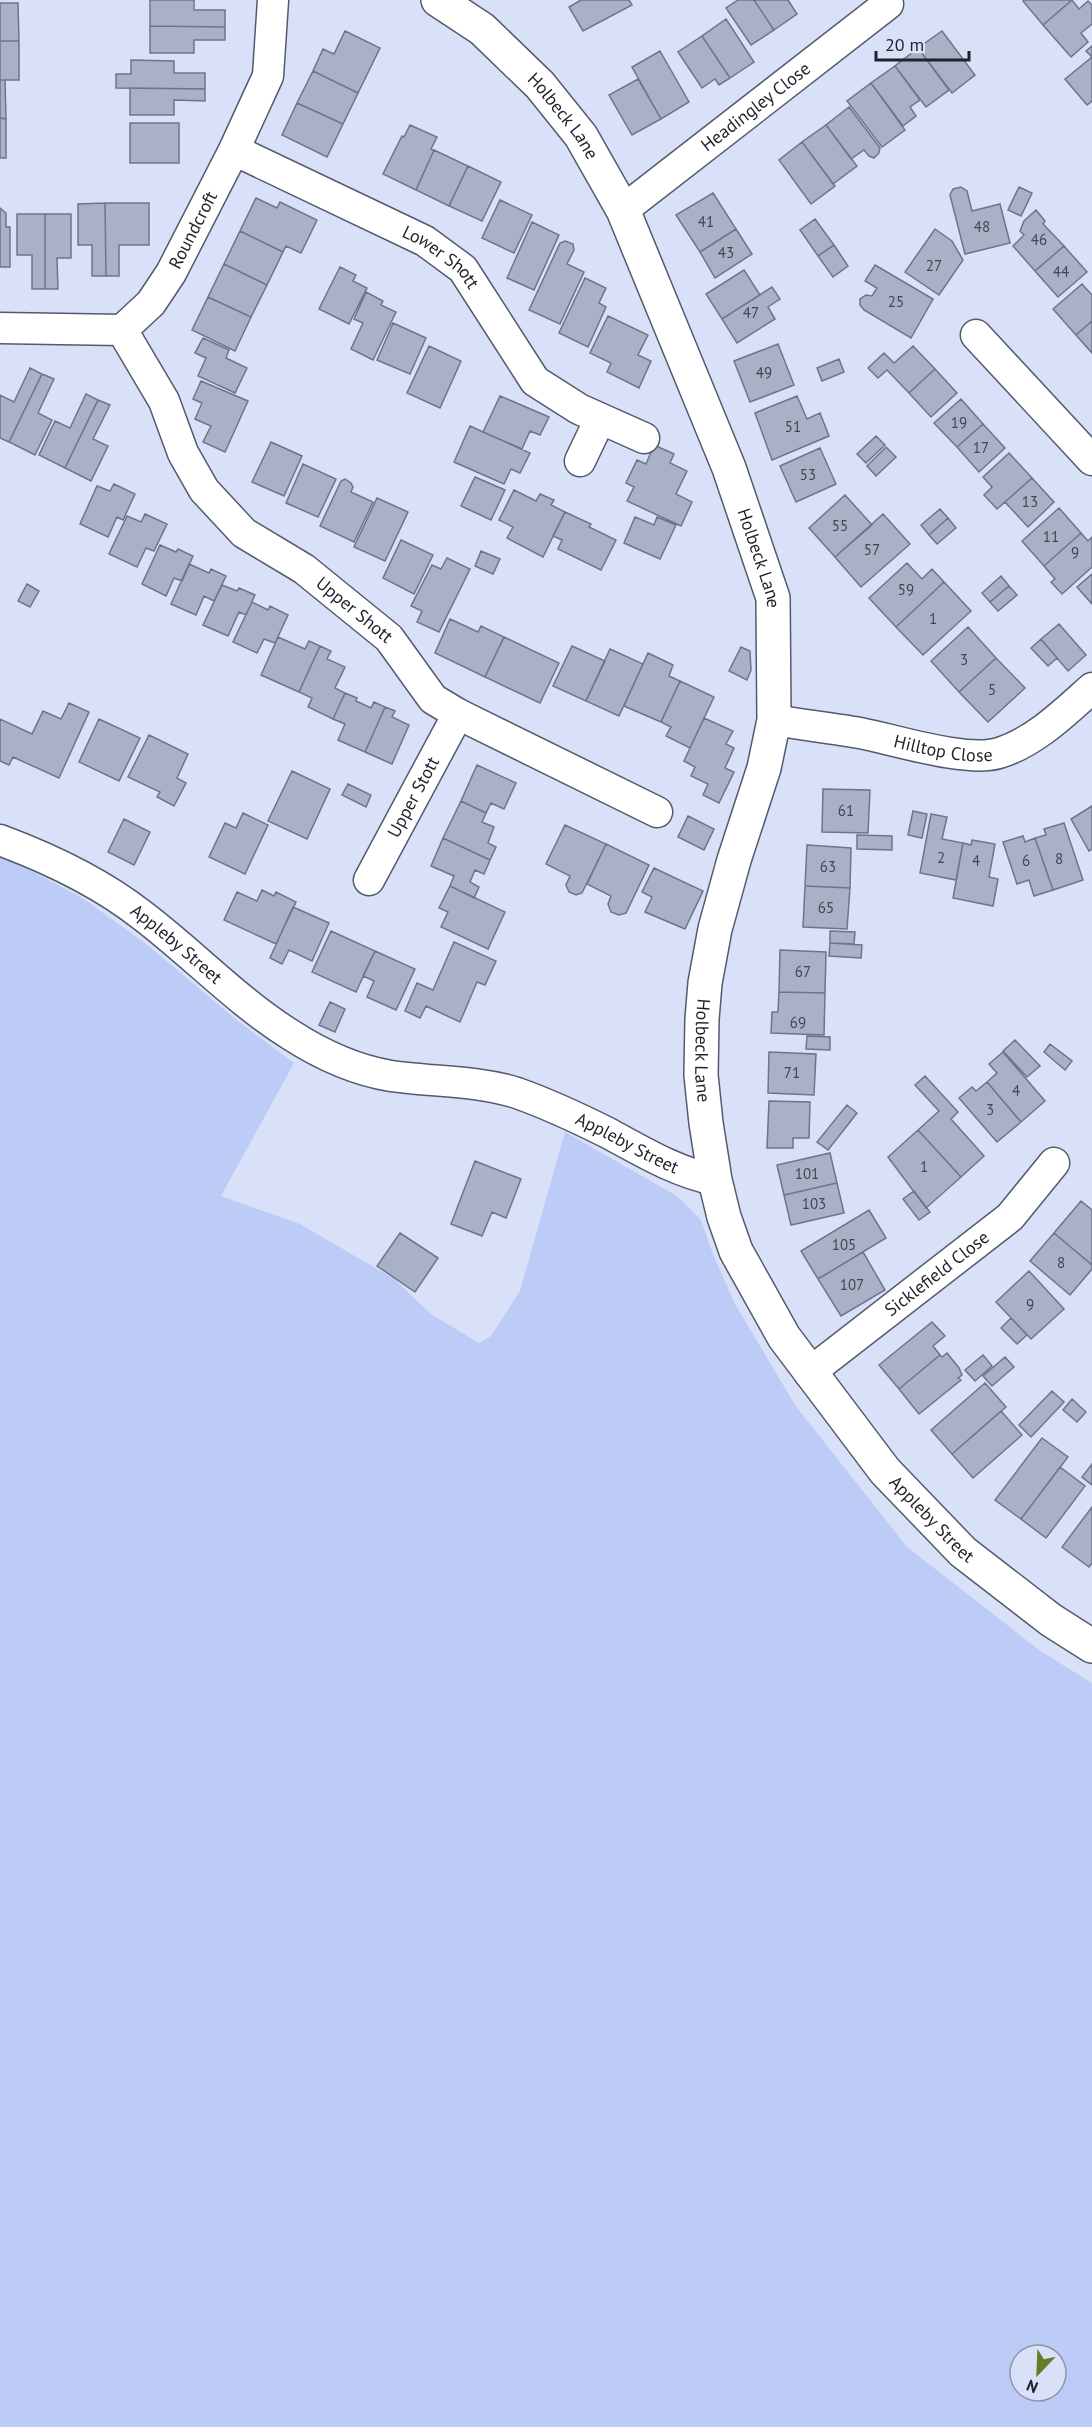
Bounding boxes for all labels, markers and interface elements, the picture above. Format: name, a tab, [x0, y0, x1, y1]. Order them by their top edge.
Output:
scale bar	[876, 24, 969, 62]
text: 20 m	[885, 33, 924, 56]
street label: Headingley Close	[696, 57, 815, 156]
street label: Holbeck Lane	[523, 67, 604, 163]
street label: Roundcroft	[163, 187, 222, 272]
house number: 41	[698, 212, 714, 231]
house number: 48	[974, 217, 990, 236]
street label: Lower Shott	[399, 220, 485, 293]
house number: 46	[1031, 230, 1047, 249]
house number: 43	[718, 243, 734, 262]
house number: 27	[926, 256, 942, 275]
house number: 44	[1053, 262, 1069, 281]
house number: 25	[888, 292, 904, 311]
house number: 47	[743, 303, 759, 322]
house number: 49	[756, 363, 772, 382]
house number: 19	[951, 413, 967, 432]
house number: 51	[785, 417, 801, 436]
house number: 17	[973, 438, 989, 457]
house number: 53	[800, 465, 816, 484]
house number: 13	[1022, 492, 1038, 511]
street label: Holbeck Lane	[732, 505, 785, 608]
house number: 55	[832, 516, 848, 535]
house number: 11	[1043, 527, 1059, 546]
house number: 57	[864, 540, 880, 559]
house number: 9	[1071, 543, 1079, 562]
street label: Upper Shott	[311, 571, 398, 648]
house number: 59	[898, 580, 914, 599]
house number: 1	[929, 609, 937, 628]
house number: 3	[960, 650, 968, 669]
house number: 5	[988, 680, 996, 699]
street label: Hilltop Close	[892, 729, 994, 767]
street label: Upper Stott	[382, 752, 444, 841]
house number: 61	[838, 801, 854, 820]
house number: 2	[937, 848, 945, 867]
house number: 8	[1055, 849, 1063, 868]
house number: 4	[972, 851, 980, 870]
house number: 6	[1022, 851, 1030, 870]
house number: 63	[820, 857, 836, 876]
house number: 65	[818, 898, 834, 917]
street label: Appleby Street	[126, 899, 227, 989]
house number: 67	[795, 962, 811, 981]
street label: Holbeck Lane	[690, 998, 716, 1103]
house number: 69	[790, 1013, 806, 1032]
house number: 71	[784, 1063, 800, 1082]
house number: 4	[1012, 1081, 1020, 1100]
house number: 3	[986, 1100, 994, 1119]
street label: Appleby Street	[572, 1107, 682, 1179]
house number: 1	[920, 1157, 928, 1176]
house number: 101	[795, 1164, 819, 1183]
house number: 103	[802, 1194, 826, 1213]
street label: Sicklefield Close	[880, 1226, 994, 1321]
house number: 105	[832, 1235, 856, 1254]
house number: 8	[1057, 1253, 1065, 1272]
house number: 107	[840, 1275, 864, 1294]
house number: 9	[1026, 1295, 1034, 1314]
street label: Appleby Street	[885, 1471, 979, 1567]
north arrow	[1008, 2343, 1068, 2403]
text: N	[1023, 2376, 1041, 2398]

